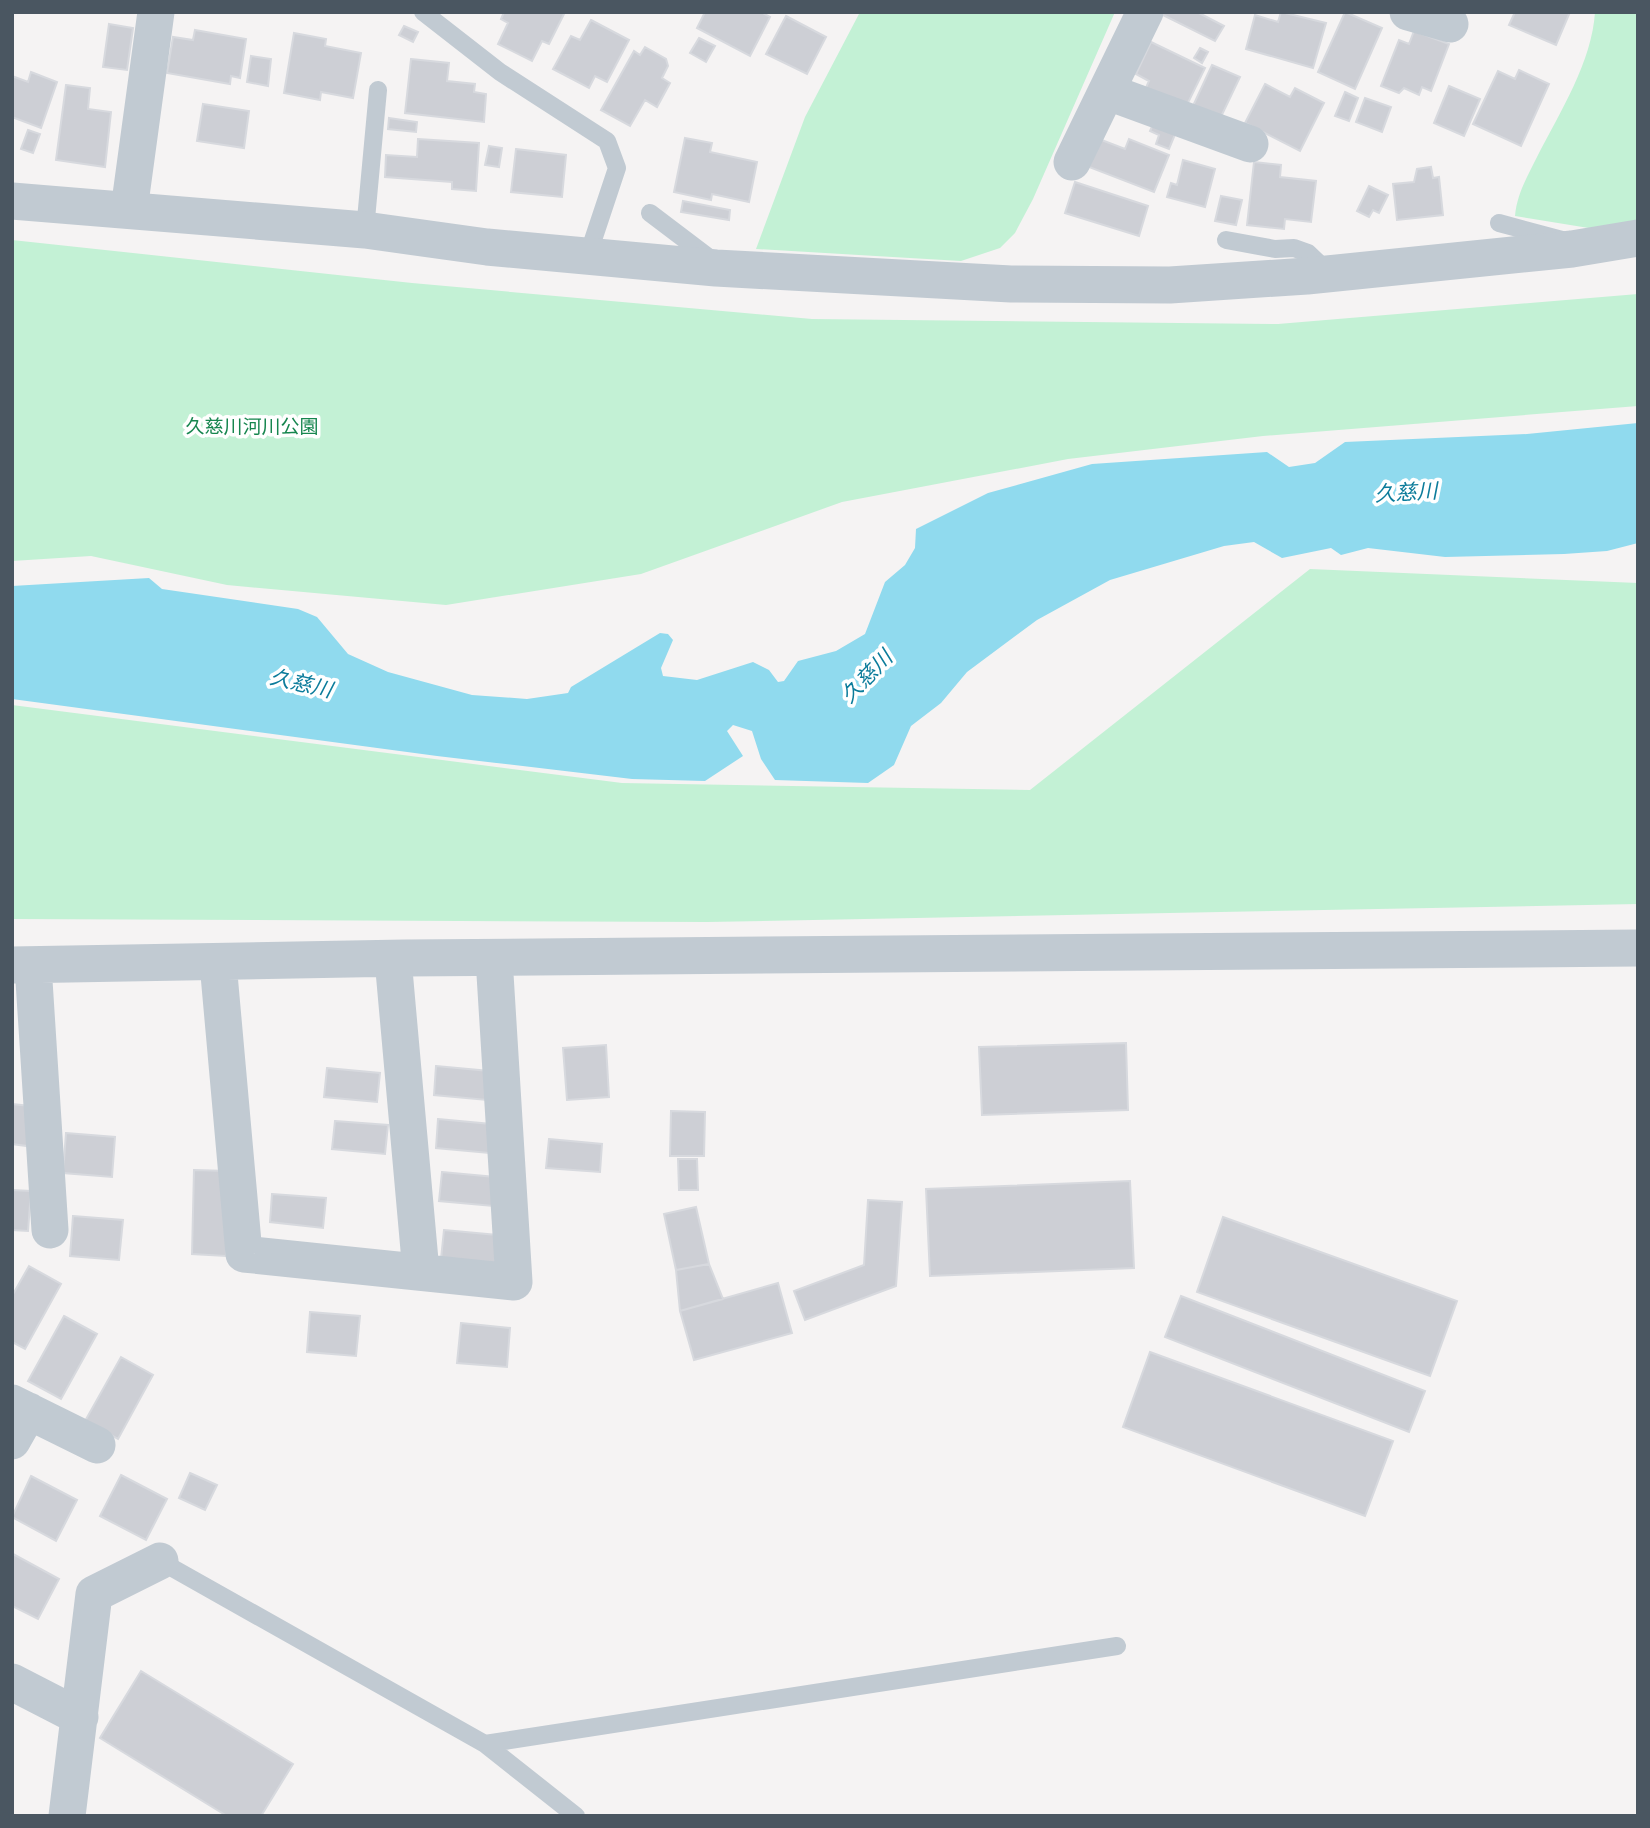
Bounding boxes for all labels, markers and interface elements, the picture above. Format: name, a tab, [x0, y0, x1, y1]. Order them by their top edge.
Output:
park label: 久慈川河川公園	[185, 416, 319, 438]
water label: 久慈川	[1374, 479, 1440, 507]
water label: 久慈川	[836, 644, 899, 708]
water label: 久慈川	[267, 665, 336, 704]

